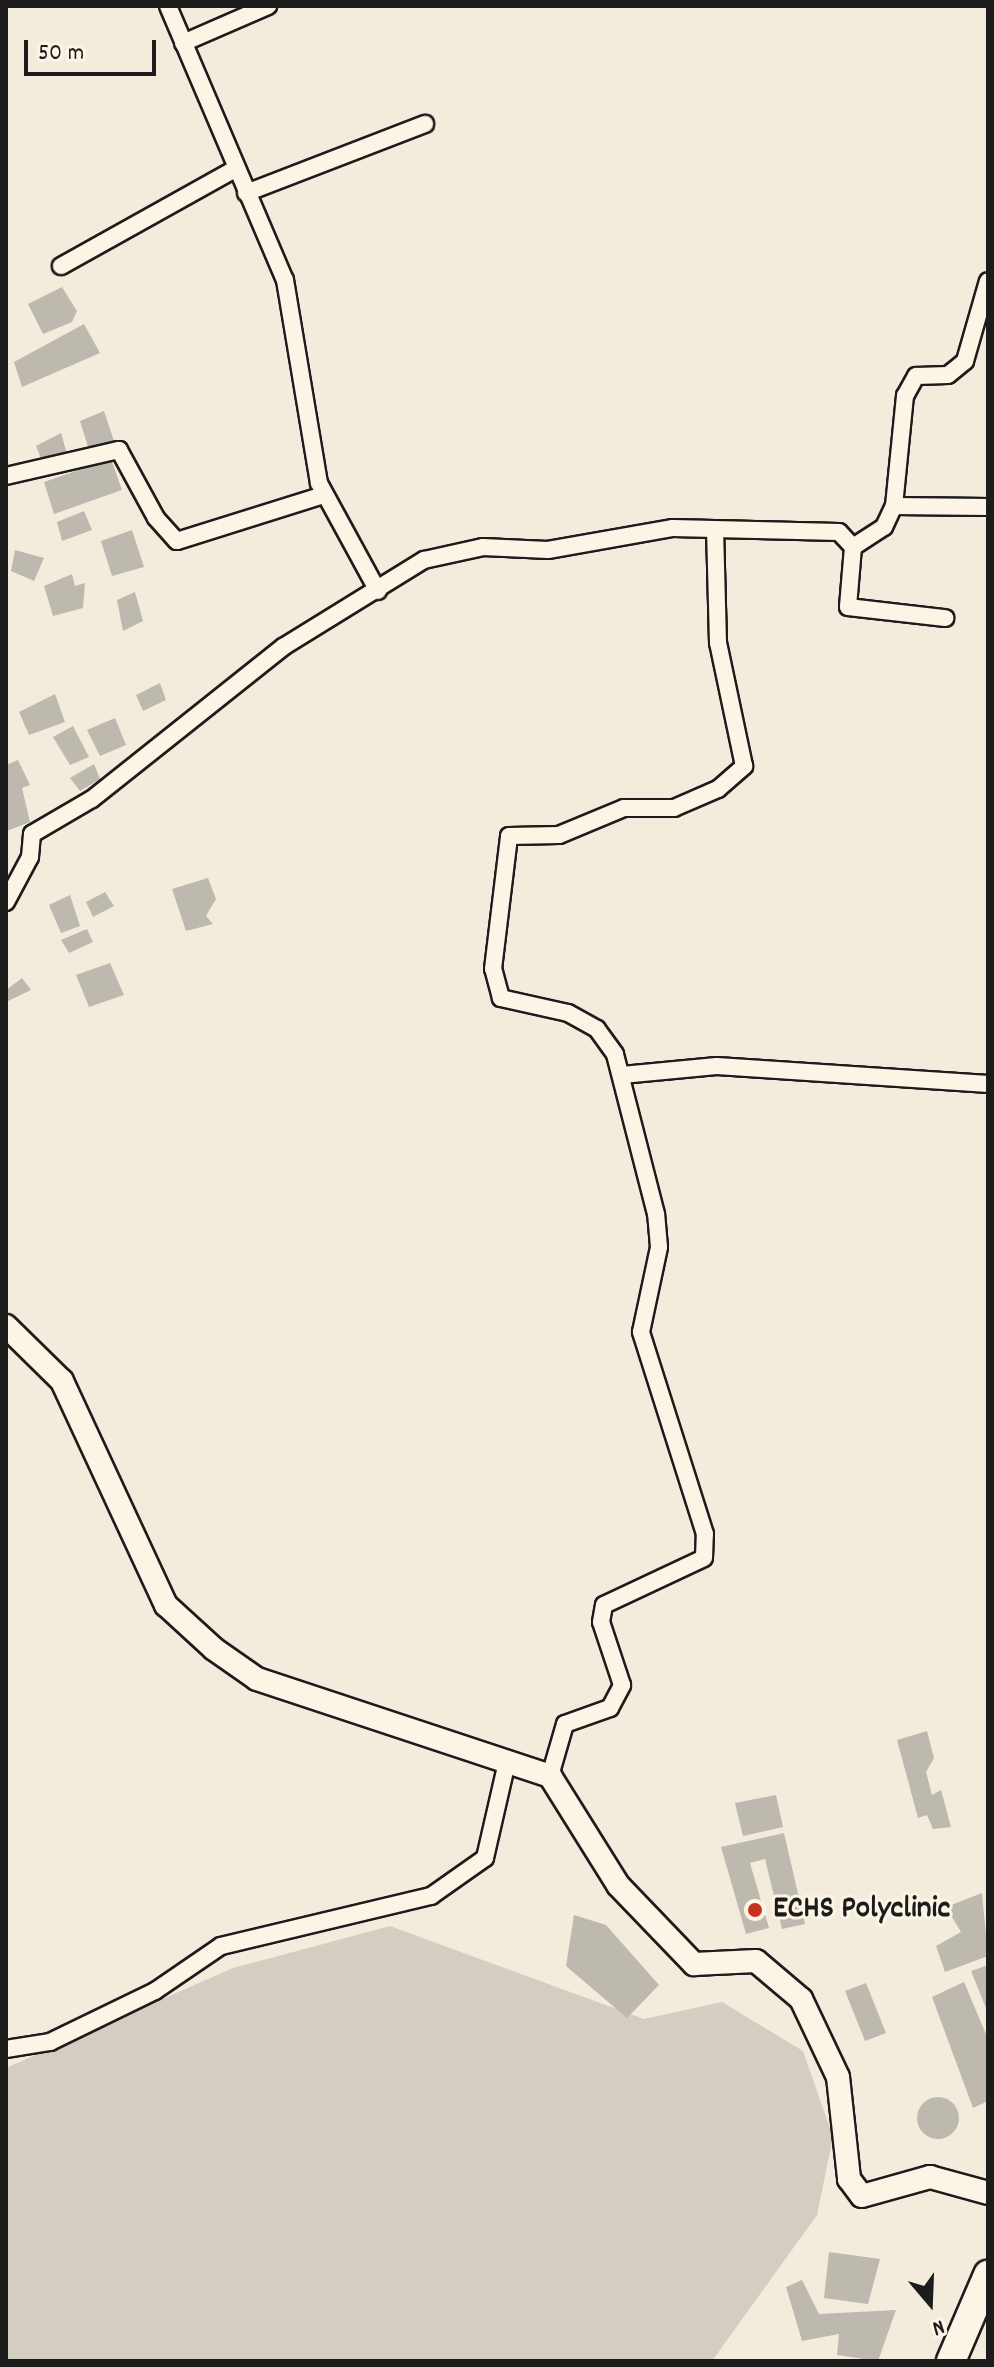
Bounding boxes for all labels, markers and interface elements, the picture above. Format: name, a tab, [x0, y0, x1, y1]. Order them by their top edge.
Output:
scale bar	[28, 24, 160, 74]
text: 50 m	[38, 37, 84, 71]
place label: ECHS Polyclinic	[773, 1891, 950, 1929]
marker: ECHS Polyclinic	[744, 1899, 766, 1921]
north arrow	[890, 2263, 970, 2343]
text: N	[928, 2310, 948, 2343]

